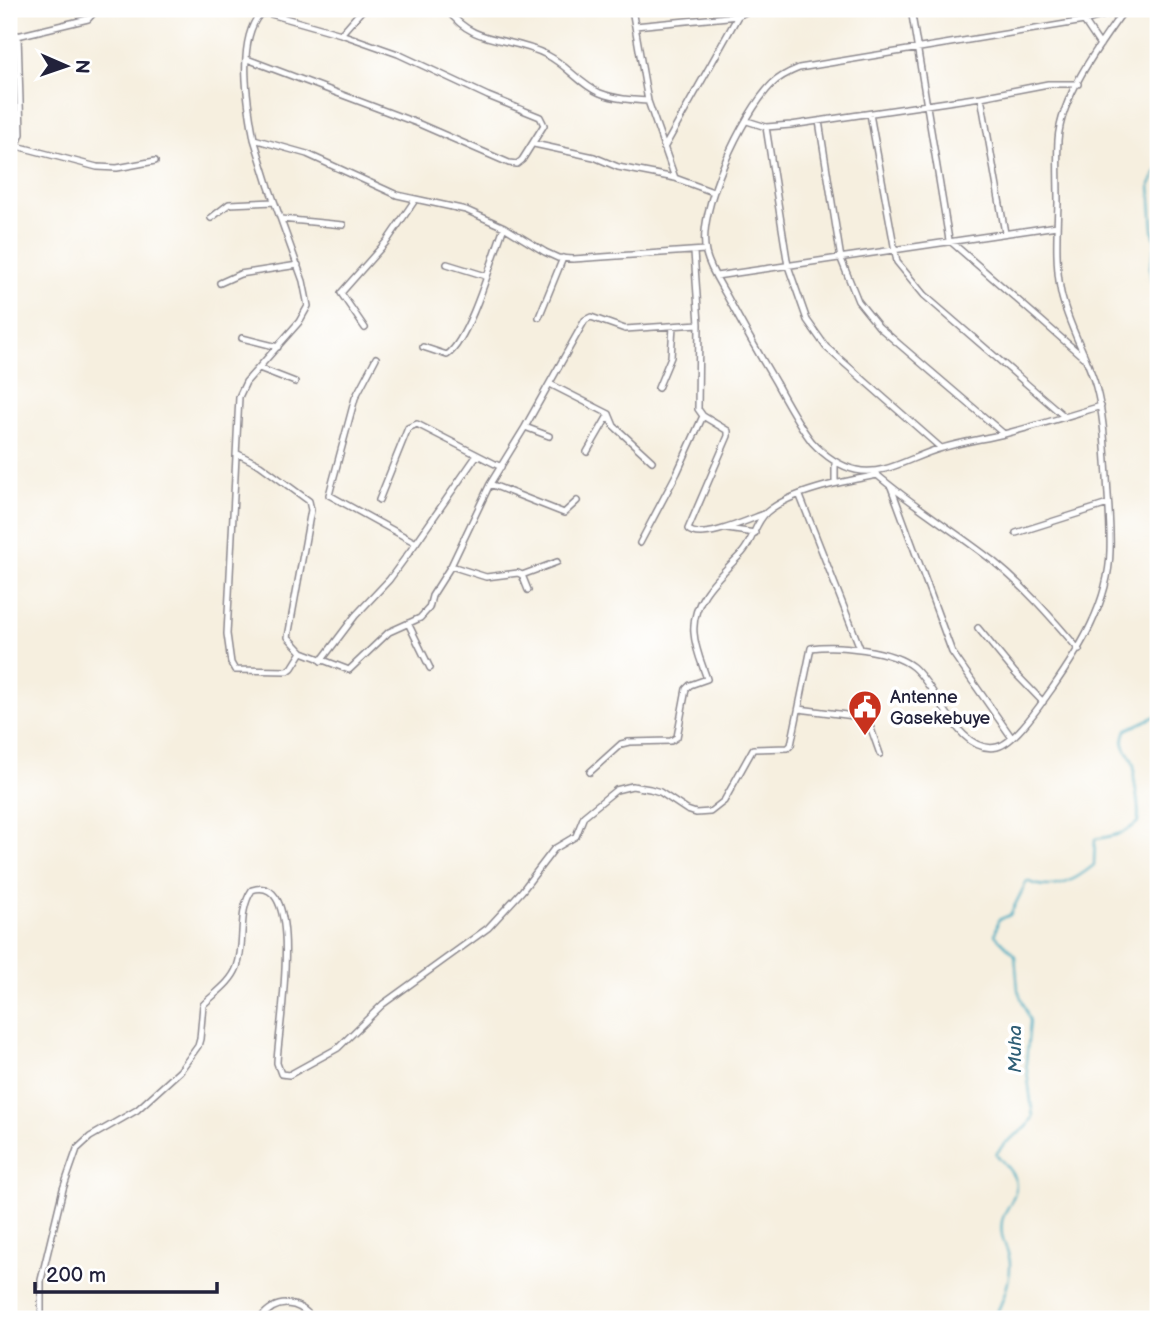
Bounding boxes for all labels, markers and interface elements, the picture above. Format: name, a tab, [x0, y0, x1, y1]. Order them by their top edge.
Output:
north arrow	[32, 32, 102, 102]
text: N	[70, 59, 93, 74]
place label: Antenne Gasekebuye	[890, 687, 990, 729]
public building icon: Antenne Gasekebuye	[846, 688, 884, 737]
water label: Muha	[1004, 1025, 1027, 1073]
scale bar	[35, 1251, 217, 1295]
text: 200 m	[46, 1263, 106, 1288]

